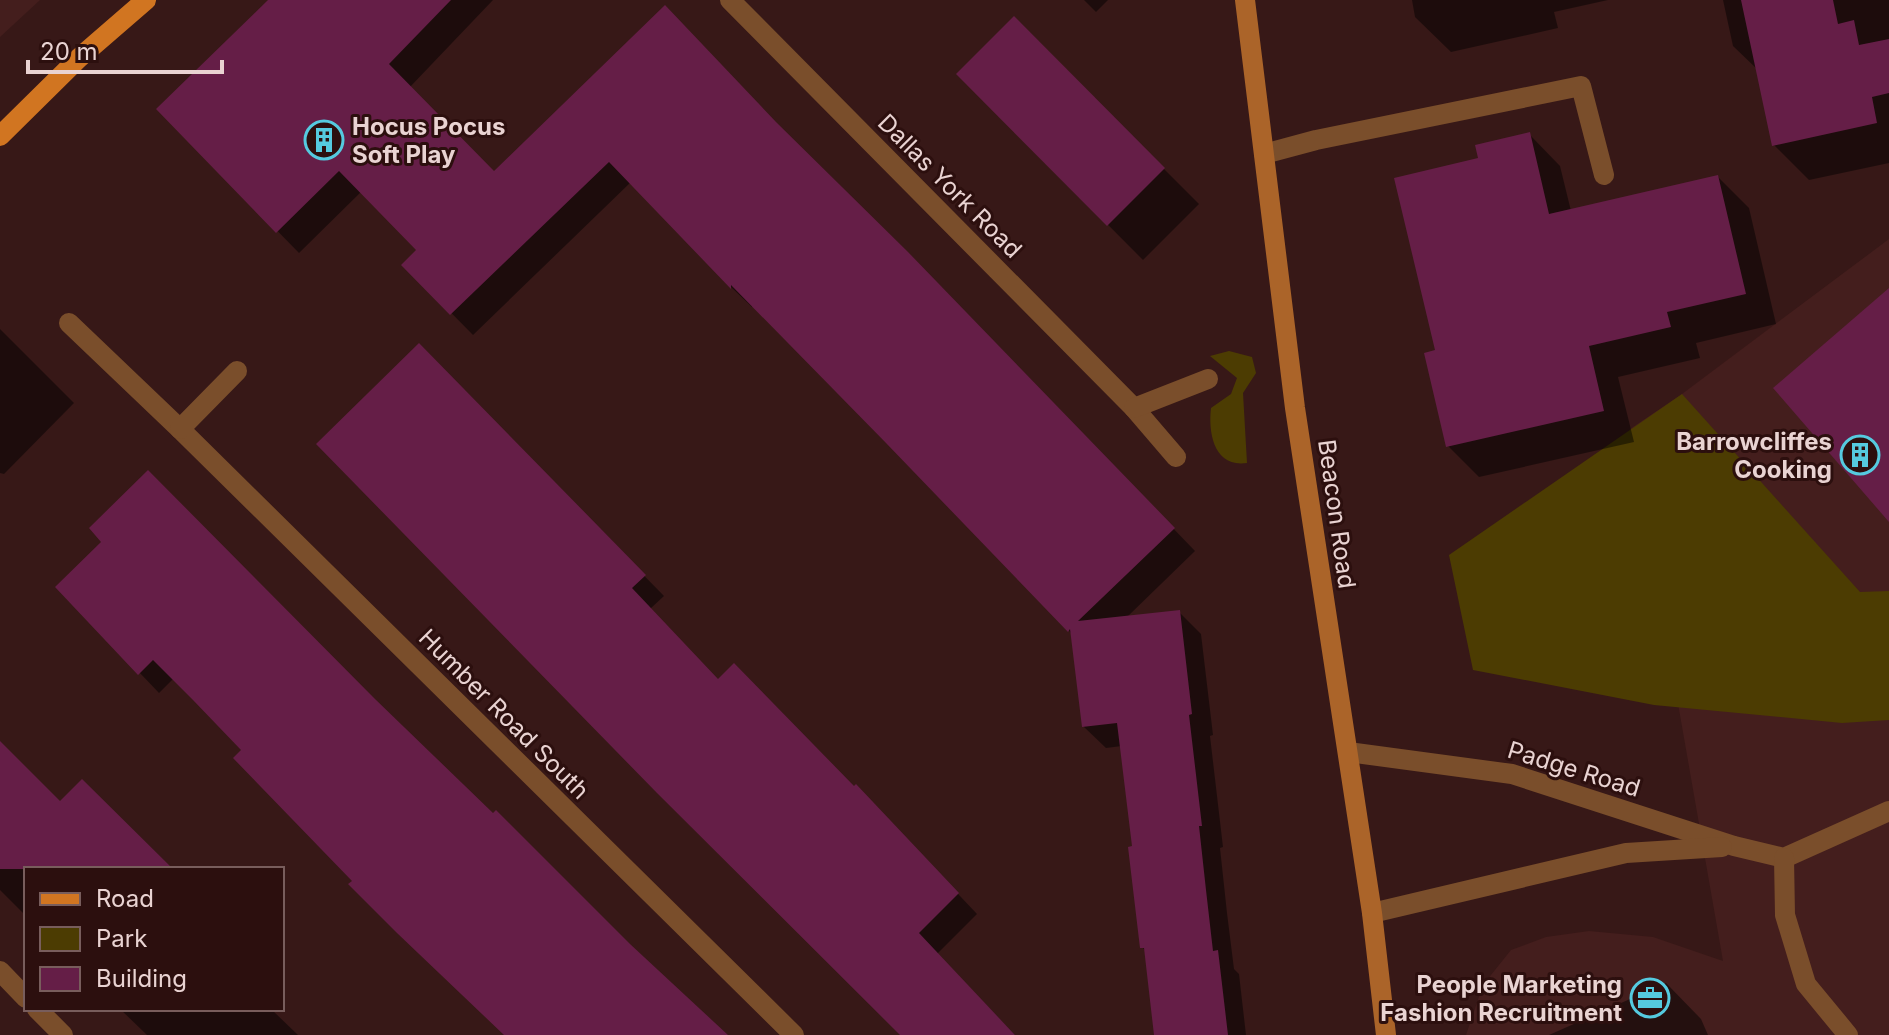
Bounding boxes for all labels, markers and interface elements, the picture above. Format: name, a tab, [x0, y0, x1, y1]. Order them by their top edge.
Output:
scale bar	[28, 24, 222, 74]
text: 20 m	[40, 37, 98, 66]
street label: Dallas York Road	[872, 108, 1028, 264]
place label: Hocus Pocus Soft Play	[352, 112, 505, 169]
building icon: Hocus Pocus Soft Play	[303, 119, 345, 161]
place label: Barrowcliffes Cooking	[1676, 427, 1832, 484]
building icon: Barrowcliffes Cooking	[1839, 434, 1881, 476]
street label: Beacon Road	[1312, 438, 1362, 590]
street label: Humber Road South	[413, 623, 595, 805]
street label: Padge Road	[1504, 735, 1644, 803]
legend	[24, 867, 284, 1011]
text: Road	[96, 884, 154, 913]
text: Park	[96, 924, 147, 953]
text: Building	[96, 964, 187, 993]
place label: People Marketing Fashion Recruitment	[1380, 970, 1622, 1027]
office icon: People Marketing Fashion Recruitment	[1629, 977, 1671, 1019]

